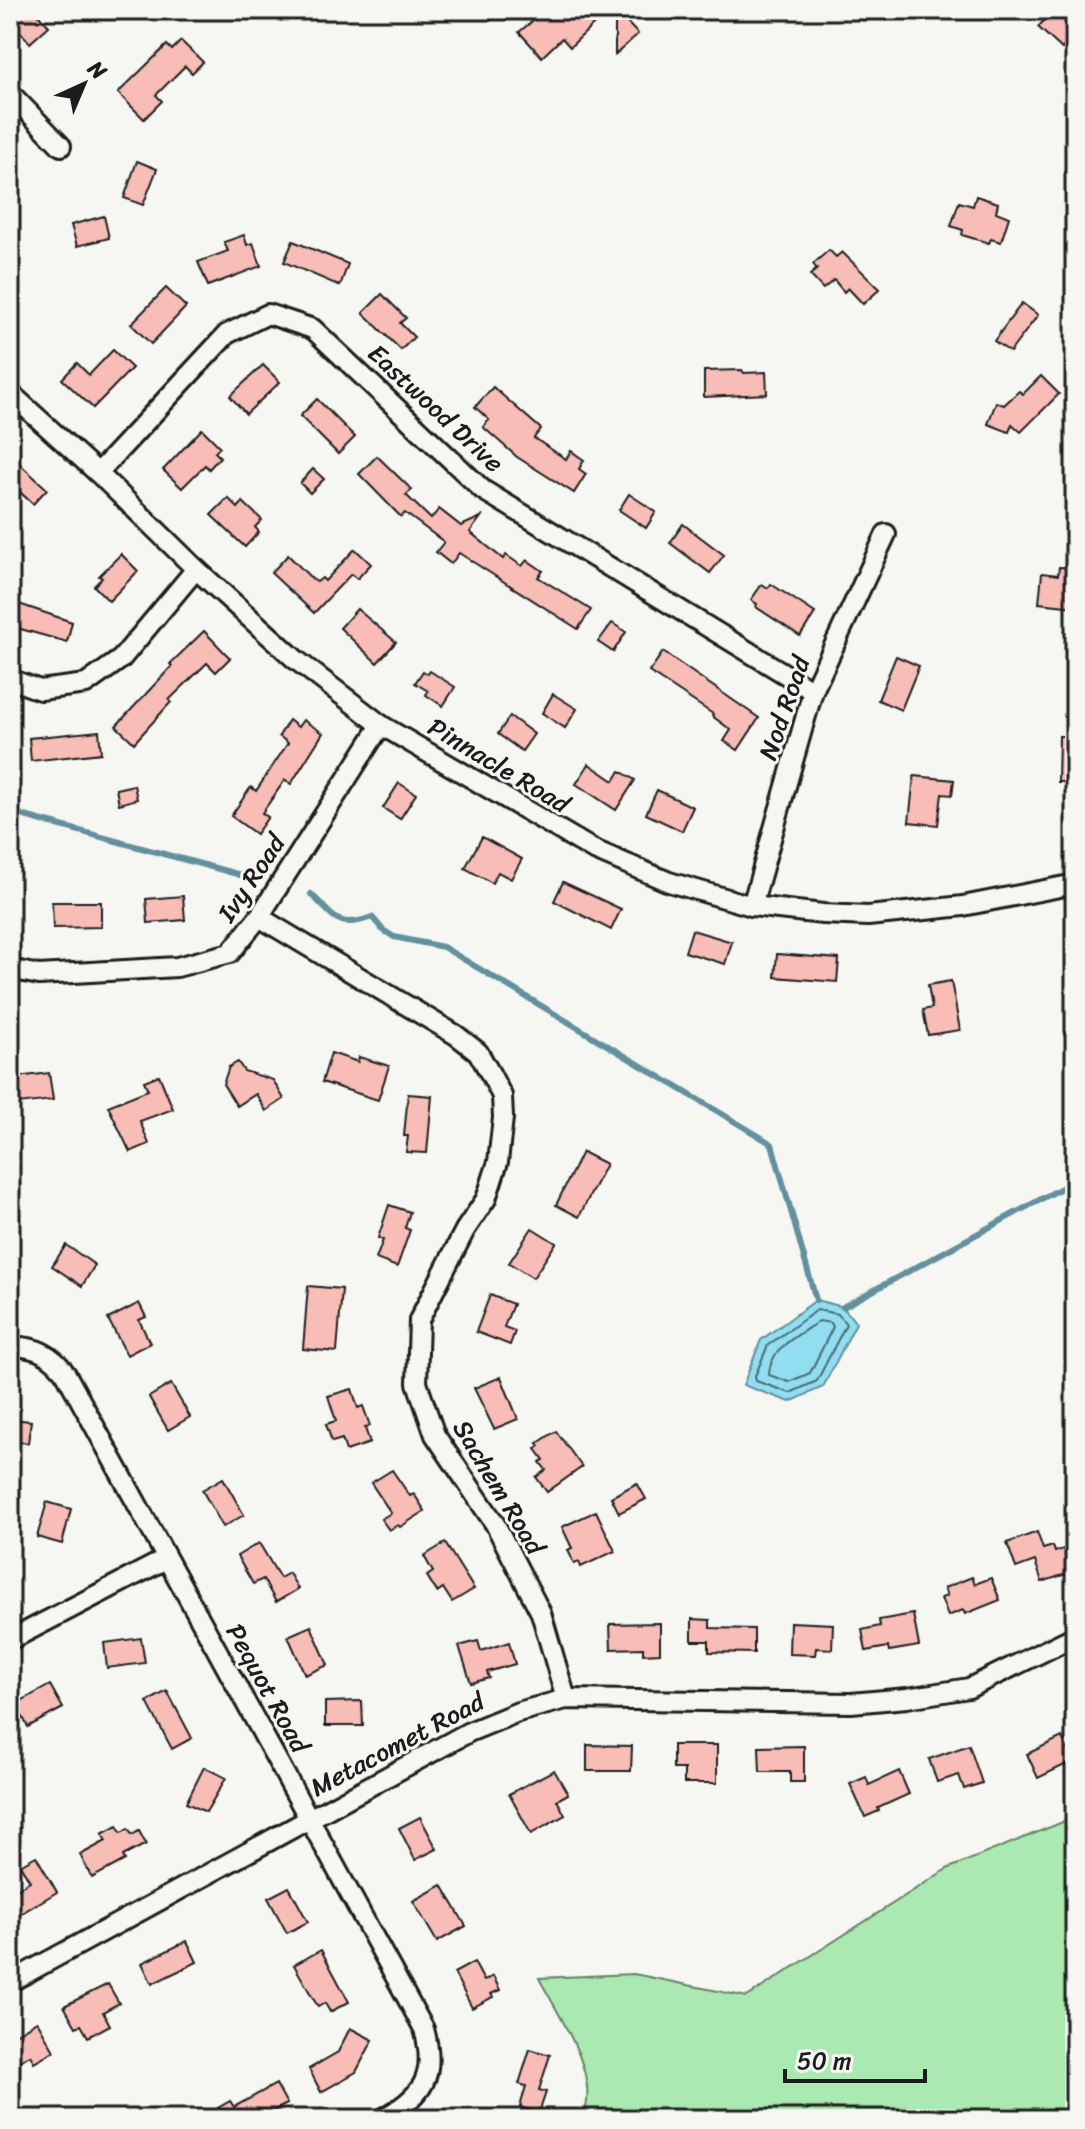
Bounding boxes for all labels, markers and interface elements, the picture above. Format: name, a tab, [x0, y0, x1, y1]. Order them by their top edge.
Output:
north arrow	[44, 44, 124, 124]
text: N	[78, 50, 117, 90]
street label: Eastwood Drive	[357, 332, 515, 484]
street label: Nod Road	[745, 648, 824, 766]
street label: Pinnacle Road	[419, 704, 581, 827]
street label: Ivy Road	[204, 822, 299, 932]
street label: Sachem Road	[440, 1410, 559, 1566]
street label: Pequot Road	[213, 1615, 324, 1763]
street label: Metacomet Road	[301, 1678, 495, 1809]
scale bar	[785, 2033, 925, 2083]
text: 50 m	[797, 2040, 852, 2082]

